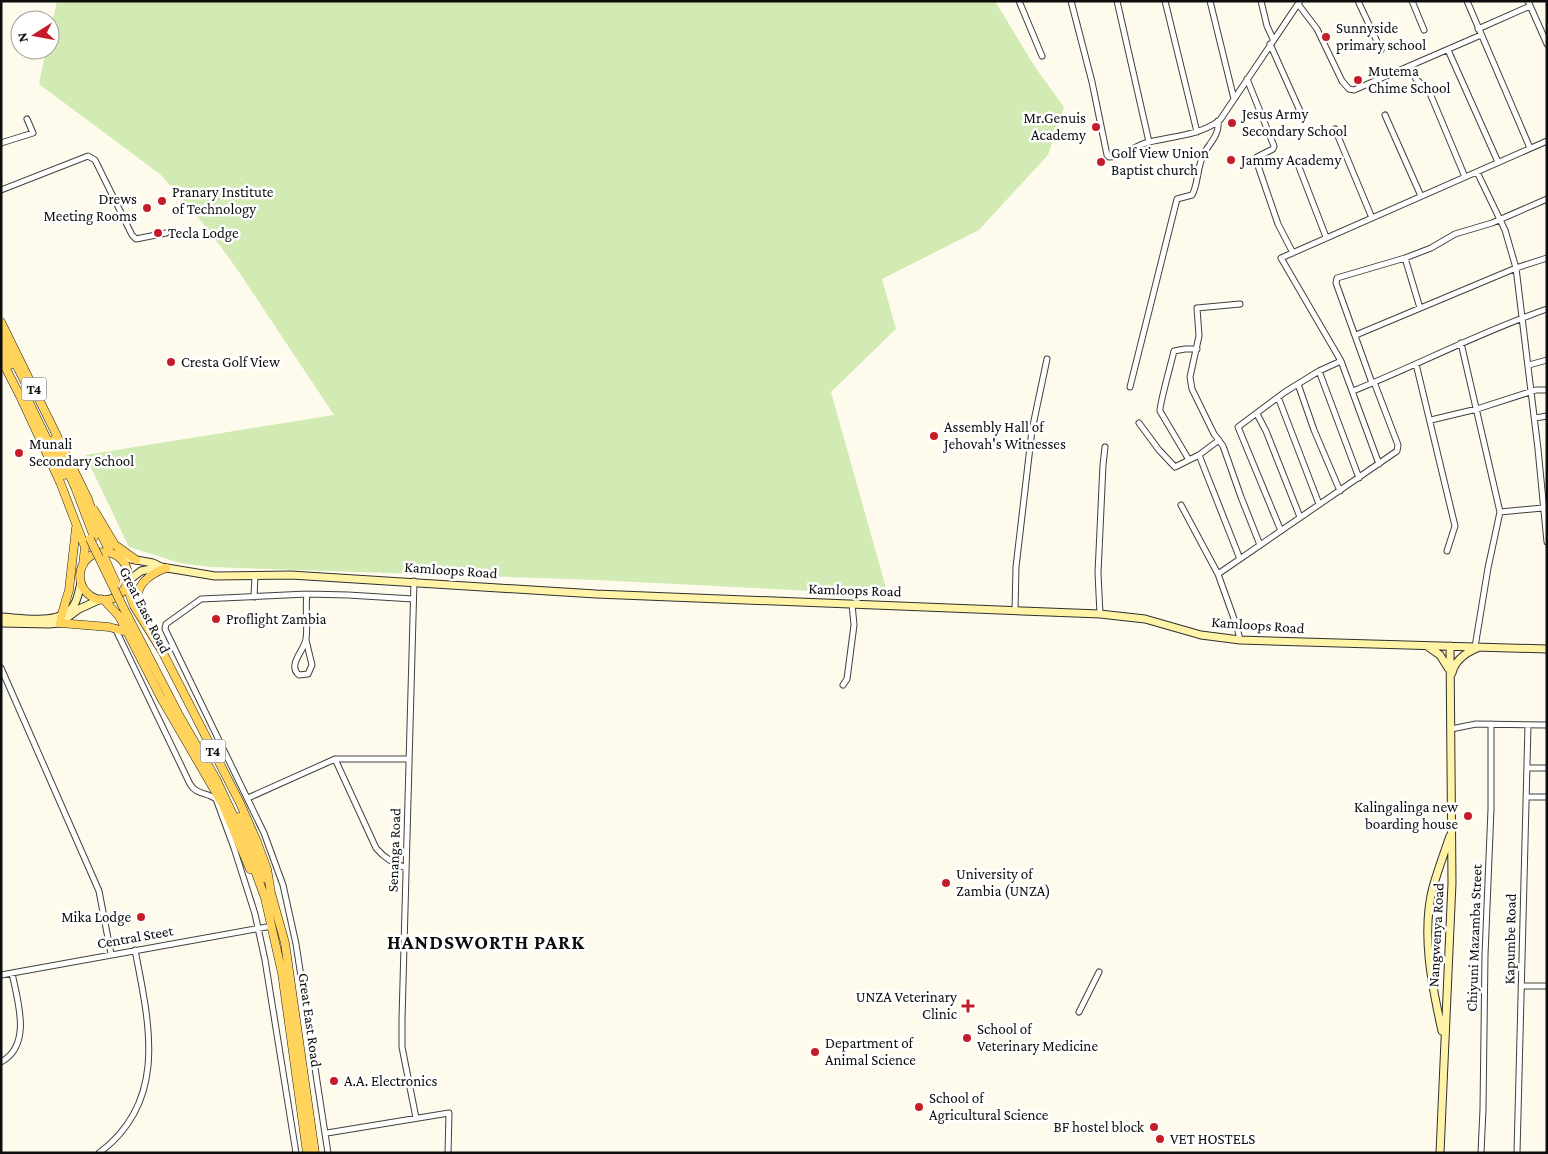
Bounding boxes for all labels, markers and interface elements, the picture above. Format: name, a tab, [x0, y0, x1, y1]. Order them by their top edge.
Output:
north arrow	[10, 10, 60, 60]
place label: Sunnyside primary school	[1336, 20, 1426, 54]
text: N	[13, 31, 31, 44]
marker: Sunnyside primary school	[1320, 31, 1332, 43]
place label: Mutema Chime School	[1368, 63, 1450, 96]
marker: Mutema Chime School	[1352, 74, 1364, 86]
place label: Jesus Army Secondary School	[1240, 106, 1347, 140]
place label: Mr.Genuis Academy	[1024, 110, 1086, 144]
marker: Jesus Army Secondary School	[1226, 117, 1238, 129]
marker: Mr.Genuis Academy	[1090, 121, 1102, 133]
place label: Golf View Union Baptist church	[1111, 145, 1209, 179]
place label: Jammy Academy	[1239, 152, 1341, 169]
marker: Jammy Academy	[1225, 154, 1237, 166]
marker: Golf View Union Baptist church	[1095, 156, 1107, 168]
place label: Pranary Institute of Technology	[172, 184, 274, 218]
place label: Drews Meeting Rooms	[43, 191, 137, 225]
marker: Pranary Institute of Technology	[156, 195, 168, 207]
marker: Drews Meeting Rooms	[141, 202, 153, 214]
place label: Tecla Lodge	[168, 225, 239, 242]
marker: Tecla Lodge	[152, 227, 164, 239]
place label: Cresta Golf View	[181, 354, 281, 370]
marker: Cresta Golf View	[165, 356, 177, 368]
road number: T4	[22, 378, 46, 400]
place label: Assembly Hall of Jehovah's Witnesses	[942, 419, 1066, 453]
marker: Assembly Hall of Jehovah's Witnesses	[928, 430, 940, 442]
place label: Munali Secondary School	[29, 436, 134, 470]
marker: Munali Secondary School	[13, 447, 25, 459]
street label: Kamloops Road	[404, 559, 498, 582]
street label: Great East Road	[116, 564, 174, 656]
street label: Kamloops Road	[808, 580, 902, 601]
place label: Proflight Zambia	[226, 611, 327, 628]
marker: Proflight Zambia	[210, 613, 222, 625]
street label: Kamloops Road	[1211, 614, 1305, 637]
road number: T4	[200, 739, 226, 762]
place label: Kalingalinga new boarding house	[1354, 799, 1459, 833]
street label: Senanga Road	[385, 808, 404, 892]
marker: Kalingalinga new boarding house	[1462, 810, 1474, 822]
street label: Chiyuni Mazamba Street	[1463, 863, 1486, 1012]
place label: University of Zambia (UNZA)	[956, 866, 1051, 900]
marker: University of Zambia (UNZA)	[940, 877, 952, 889]
street label: Nangwenya Road	[1425, 882, 1448, 988]
street label: Kapumbe Road	[1501, 893, 1520, 985]
place label: Mika Lodge	[61, 909, 131, 926]
marker: Mika Lodge	[135, 911, 147, 923]
street label: Central Steet	[96, 922, 175, 952]
district label: HANDSWORTH PARK	[387, 931, 585, 953]
street label: Great East Road	[295, 972, 325, 1068]
place label: UNZA Veterinary Clinic	[856, 989, 958, 1022]
marker: UNZA Veterinary Clinic	[961, 999, 975, 1013]
place label: School of Veterinary Medicine	[977, 1021, 1098, 1055]
marker: School of Veterinary Medicine	[961, 1032, 973, 1044]
place label: Department of Animal Science	[825, 1035, 916, 1068]
marker: Department of Animal Science	[809, 1046, 821, 1058]
place label: A.A. Electronics	[344, 1073, 437, 1089]
marker: A.A. Electronics	[328, 1075, 340, 1087]
place label: School of Agricultural Science	[929, 1090, 1049, 1124]
marker: School of Agricultural Science	[913, 1101, 925, 1113]
place label: BF hostel block	[1054, 1119, 1145, 1135]
marker: BF hostel block	[1148, 1121, 1160, 1133]
place label: VET HOSTELS	[1170, 1131, 1255, 1147]
marker: VET HOSTELS	[1154, 1133, 1166, 1145]

